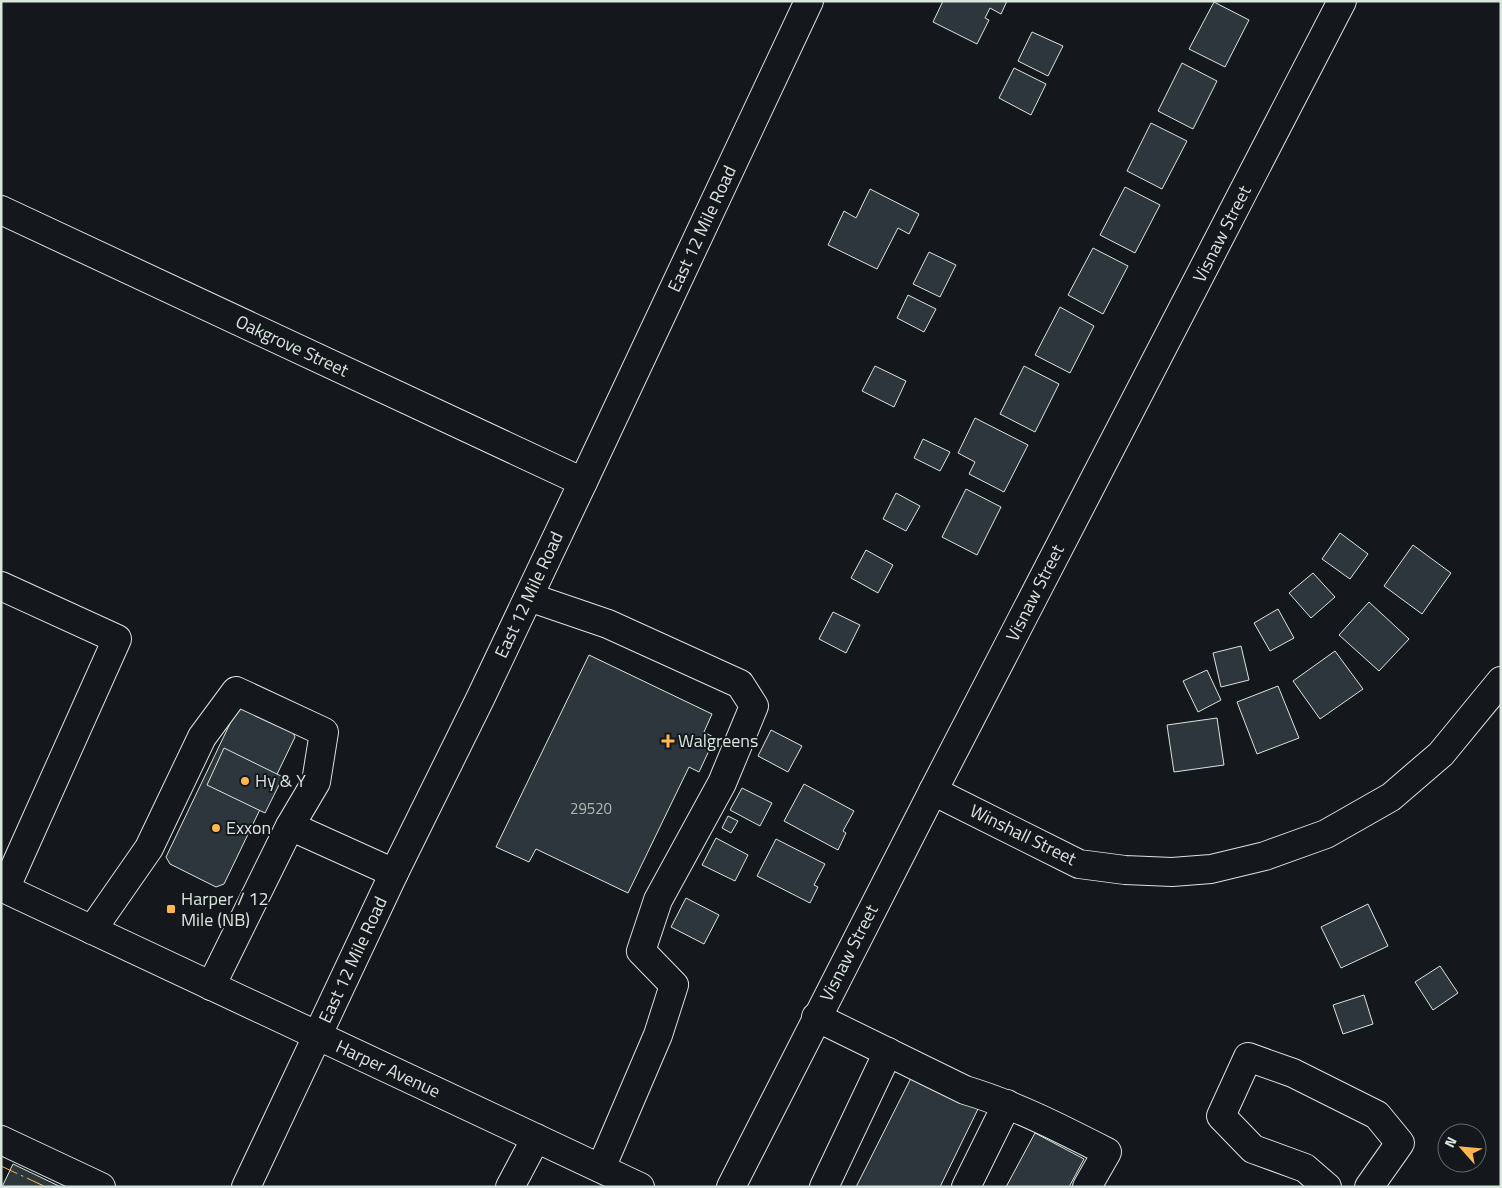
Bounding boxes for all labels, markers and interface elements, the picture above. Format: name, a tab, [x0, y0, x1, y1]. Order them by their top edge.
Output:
street label: East 12 Mile Road	[660, 161, 743, 297]
street label: Visnaw Street	[1186, 180, 1258, 287]
street label: Oakgrove Street	[231, 308, 354, 384]
street label: East 12 Mile Road	[487, 527, 570, 663]
street label: Visnaw Street	[999, 539, 1071, 646]
place label: Walgreens	[678, 727, 758, 754]
marker: Walgreens	[662, 735, 674, 747]
place label: Hy & Y	[255, 767, 306, 794]
marker: Hy & Y	[239, 775, 251, 787]
house number: 29520	[570, 797, 612, 820]
street label: Winshall Street	[965, 797, 1082, 872]
place label: Exxon	[226, 814, 271, 841]
marker: Exxon	[210, 822, 222, 834]
place label: Harper / 12 Mile (NB)	[181, 885, 269, 933]
street label: East 12 Mile Road	[311, 892, 394, 1028]
street label: Visnaw Street	[813, 899, 885, 1006]
marker: Harper / 12 Mile (NB)	[165, 903, 177, 915]
street label: Harper Avenue	[332, 1033, 445, 1105]
north arrow	[1437, 1123, 1487, 1173]
text: N	[1438, 1133, 1462, 1151]

